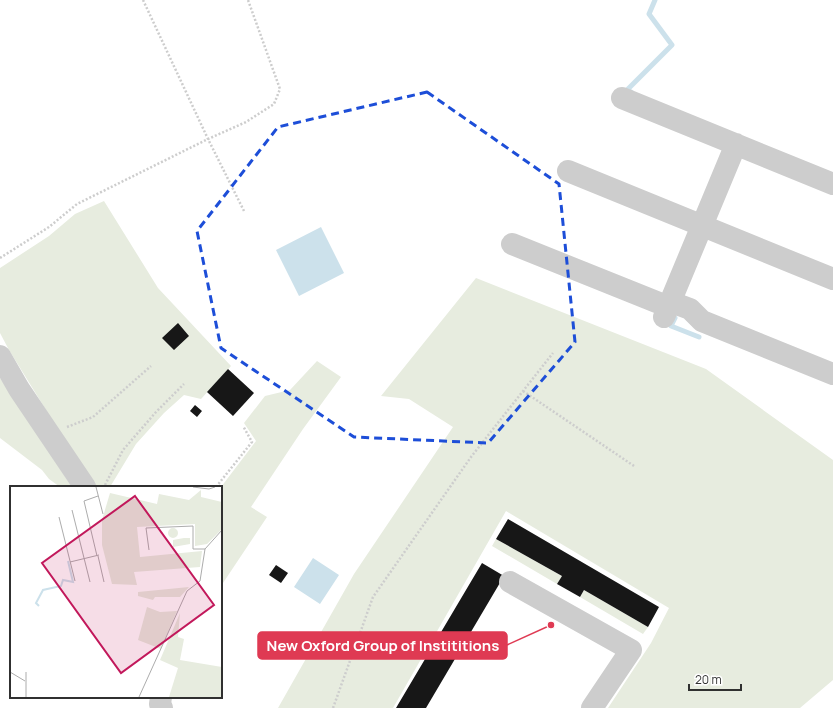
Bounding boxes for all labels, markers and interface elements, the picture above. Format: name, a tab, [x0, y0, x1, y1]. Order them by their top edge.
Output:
inset map	[10, 486, 222, 698]
callout: New Oxford Group of Instititions	[258, 632, 507, 659]
text: New Oxford Group of Instititions	[267, 635, 499, 656]
scale bar	[689, 666, 741, 692]
text: 20 m	[695, 671, 722, 688]

